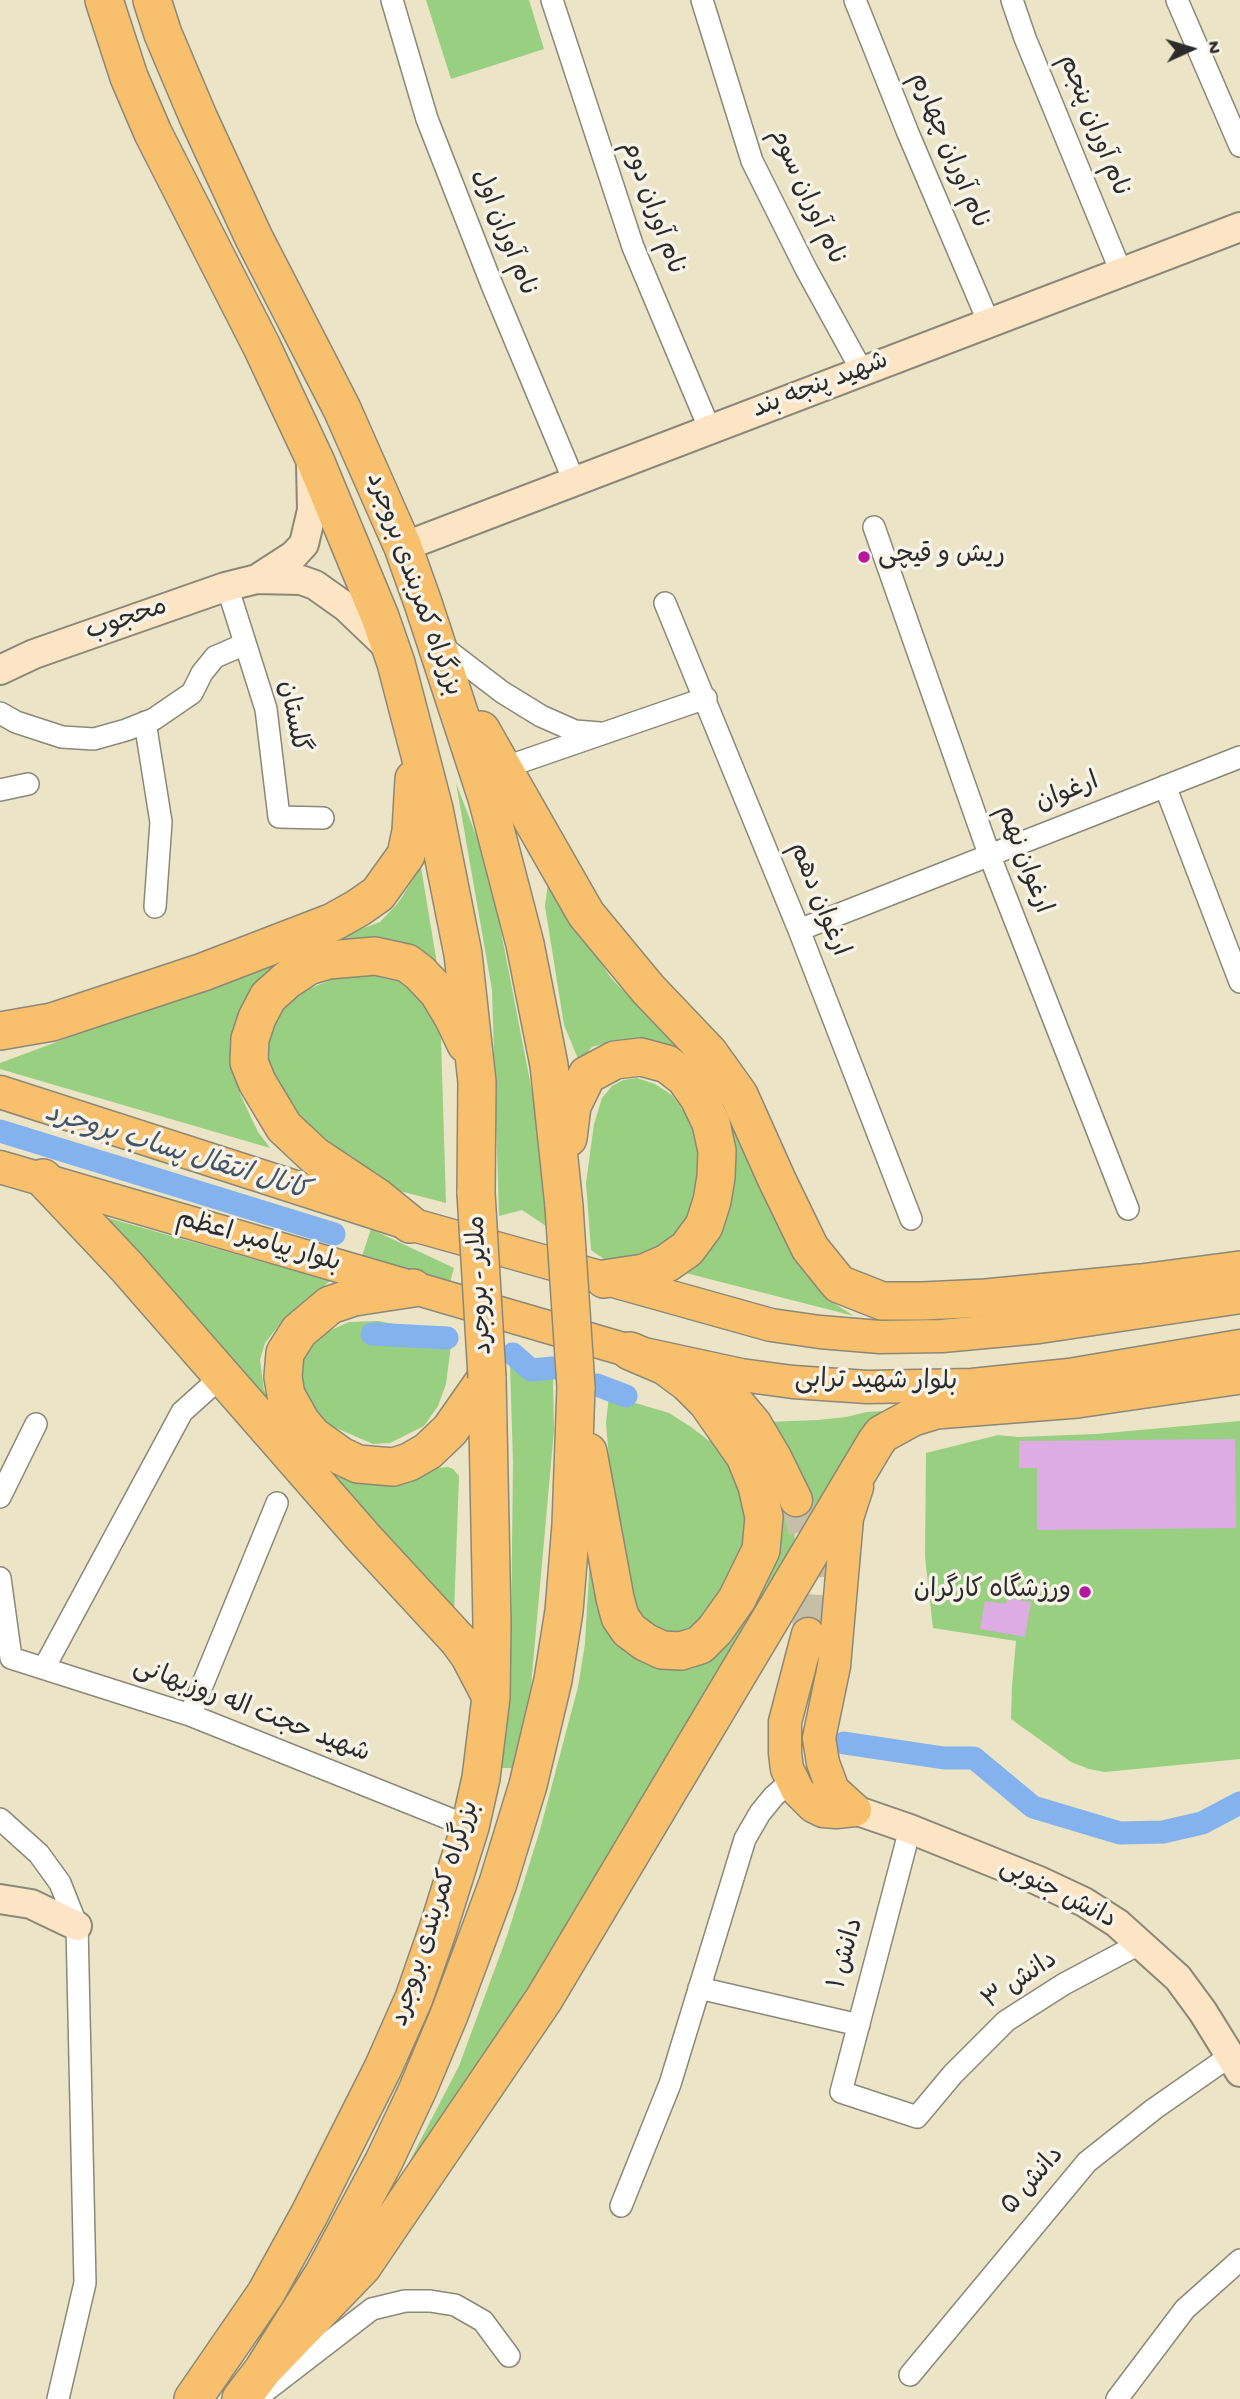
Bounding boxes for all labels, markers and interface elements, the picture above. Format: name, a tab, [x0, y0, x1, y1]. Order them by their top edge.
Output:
north arrow	[1156, 14, 1226, 84]
text: N	[1201, 41, 1224, 54]
street label: نام آوران پنجم	[1050, 51, 1134, 201]
street label: نام آوران چهارم	[900, 69, 994, 233]
street label: نام آوران سوم	[760, 124, 850, 270]
street label: نام آوران دوم	[612, 137, 690, 279]
street label: نام آوران اول	[463, 165, 541, 301]
street label: شهید پنجه بند	[748, 347, 894, 427]
street label: بزرگراه کمربندی بروجرد	[357, 469, 467, 701]
place label: ریش و قیچی	[878, 541, 1005, 573]
marker: ریش و قیچی	[856, 549, 872, 565]
street label: محجوب	[82, 593, 172, 649]
street label: گلستان	[269, 678, 313, 756]
street label: ارغوان	[1032, 768, 1104, 820]
street label: ارغوان نهم	[987, 801, 1057, 919]
street label: ارغوان دهم	[780, 838, 854, 962]
water label: کانال انتقال پساب بروجرد	[40, 1098, 312, 1210]
street label: بلوار پیامبر اعظم	[172, 1205, 344, 1281]
street label: ملایر - بروجرد	[463, 1215, 501, 1355]
street label: بلوار شهید ترابی	[794, 1366, 958, 1400]
place label: ورزشگاه کارگران	[914, 1576, 1071, 1608]
marker: ورزشگاه کارگران	[1077, 1584, 1093, 1600]
street label: شهید حجت اله روزبهانی	[128, 1653, 374, 1771]
street label: بزرگراه کمربندی بروجرد	[386, 1797, 488, 2031]
street label: دانش جنوبی	[994, 1852, 1120, 1938]
street label: دانش ۱	[824, 1915, 872, 1993]
street label: دانش ۳	[977, 1946, 1065, 2018]
street label: دانش ۵	[996, 2141, 1072, 2223]

